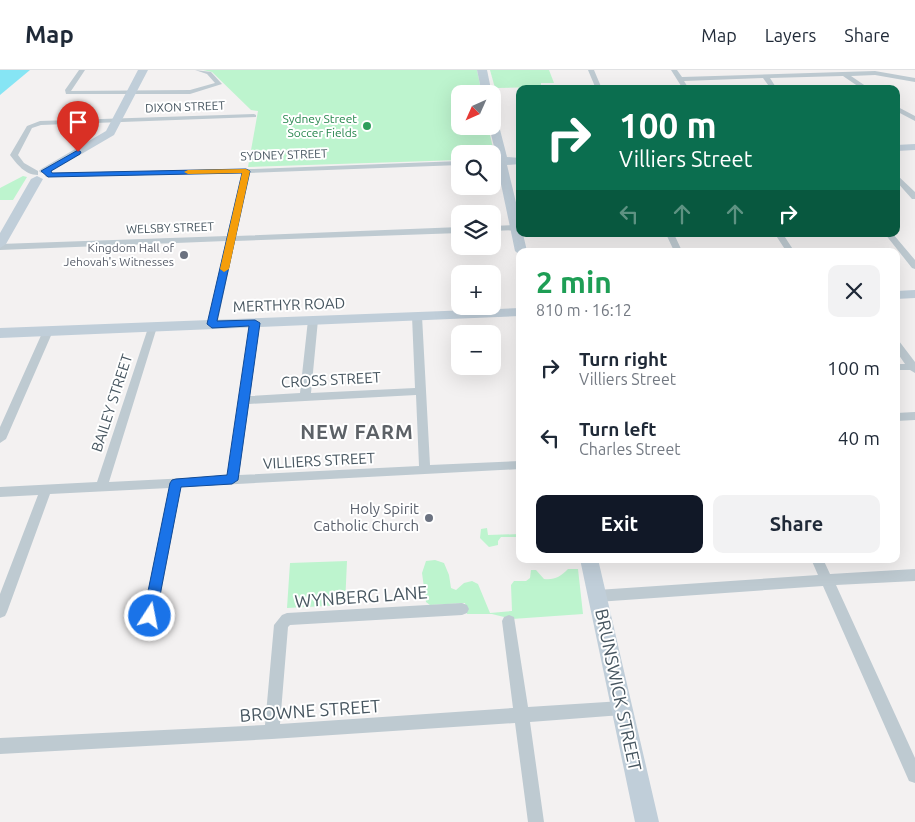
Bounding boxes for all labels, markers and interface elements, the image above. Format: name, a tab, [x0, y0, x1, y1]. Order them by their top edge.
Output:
text: Map	[25, 21, 74, 48]
text: Map	[701, 25, 737, 45]
text: Layers	[765, 25, 816, 45]
text: Share	[844, 25, 890, 45]
north arrow	[451, 85, 501, 135]
map controls	[451, 85, 501, 375]
street label: DIXON STREET	[145, 99, 225, 114]
pin	[57, 101, 99, 152]
icon: right	[536, 105, 601, 170]
text: 100 m	[619, 105, 717, 145]
icon: arrive	[64, 108, 92, 136]
place label: Sydney Street Soccer Fields	[283, 112, 357, 139]
marker: Sydney Street Soccer Fields	[361, 120, 373, 132]
button: search	[451, 145, 501, 195]
street label: SYDNEY STREET	[240, 146, 328, 163]
text: Villiers Street	[619, 146, 752, 171]
icon: left	[615, 200, 643, 228]
icon: ahead	[668, 200, 696, 228]
icon: ahead	[721, 200, 749, 228]
icon: right	[774, 200, 802, 228]
button: layers	[451, 205, 501, 255]
street label: WELSBY STREET	[126, 219, 215, 236]
place label: Kingdom Hall of Jehovah's Witnesses	[64, 241, 174, 268]
marker: Kingdom Hall of Jehovah's Witnesses	[178, 249, 190, 261]
button: +	[451, 265, 501, 315]
text: 2 min	[536, 265, 612, 299]
button: close	[828, 265, 880, 317]
street label: MERTHYR ROAD	[233, 294, 345, 315]
text: 810 m · 16:12	[536, 301, 632, 319]
button: −	[451, 325, 501, 375]
text: Turn right	[579, 348, 667, 370]
street label: BAILEY STREET	[88, 351, 136, 454]
icon: right	[536, 354, 564, 382]
text: 100 m	[827, 357, 880, 379]
street label: CROSS STREET	[281, 368, 382, 391]
text: Villiers Street	[579, 370, 676, 388]
text: Turn left	[579, 418, 657, 440]
district label: NEW FARM	[300, 420, 414, 443]
icon: left	[536, 424, 564, 452]
text: 40 m	[838, 427, 880, 449]
text: Charles Street	[579, 440, 681, 458]
street label: VILLIERS STREET	[262, 449, 376, 472]
button: Exit	[536, 495, 703, 553]
button: Share	[713, 495, 880, 553]
place label: Holy Spirit Catholic Church	[313, 500, 419, 534]
marker: Holy Spirit Catholic Church	[423, 512, 435, 524]
street label: WYNBERG LANE	[294, 581, 428, 611]
position arrow	[123, 589, 175, 641]
street label: BRUNSWICK STREET	[592, 607, 646, 773]
street label: BROWNE STREET	[239, 695, 381, 725]

